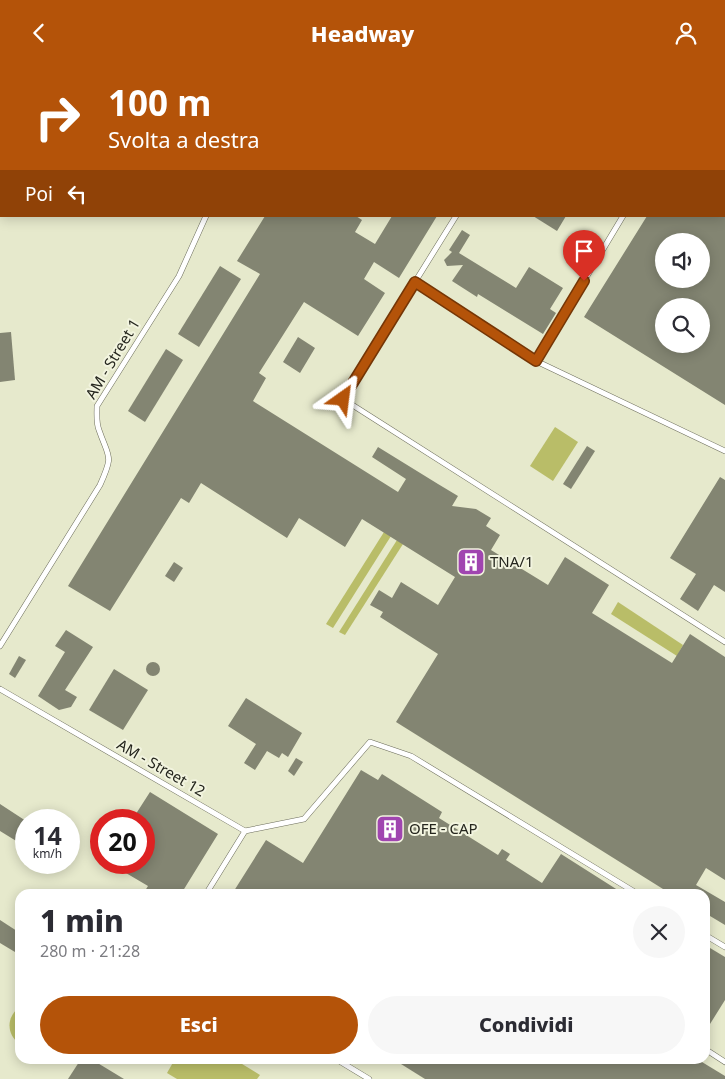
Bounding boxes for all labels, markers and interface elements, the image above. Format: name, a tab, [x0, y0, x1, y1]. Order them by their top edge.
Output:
text: Headway	[311, 18, 414, 48]
icon: back	[25, 19, 53, 47]
icon: person	[672, 19, 700, 47]
text: 100 m	[108, 79, 211, 126]
icon: right	[25, 85, 90, 150]
text: Svolta a destra	[108, 124, 260, 154]
icon: left	[63, 180, 91, 208]
text: Poi	[25, 181, 53, 207]
pin	[563, 230, 605, 281]
map controls	[655, 233, 710, 353]
button: sound	[655, 233, 710, 288]
icon: arrive	[570, 237, 598, 265]
button: search	[655, 298, 710, 353]
street label: AM - Street 1	[80, 315, 144, 402]
position arrow	[316, 372, 368, 424]
building icon: TNA/1	[456, 547, 486, 577]
place label: TNA/1	[490, 551, 534, 571]
street label: AM - Street 12	[114, 734, 209, 800]
speed limit sign: 20	[90, 809, 155, 874]
building icon: OFE - CAP	[375, 814, 405, 844]
text: 14	[33, 818, 62, 852]
place label: OFE - CAP	[409, 818, 478, 838]
text: km/h	[33, 845, 62, 862]
text: 1 min	[40, 900, 124, 941]
button: close	[633, 906, 685, 958]
text: 280 m · 21:28	[40, 940, 140, 962]
button: Esci	[40, 996, 358, 1054]
button: Condividi	[368, 996, 685, 1054]

